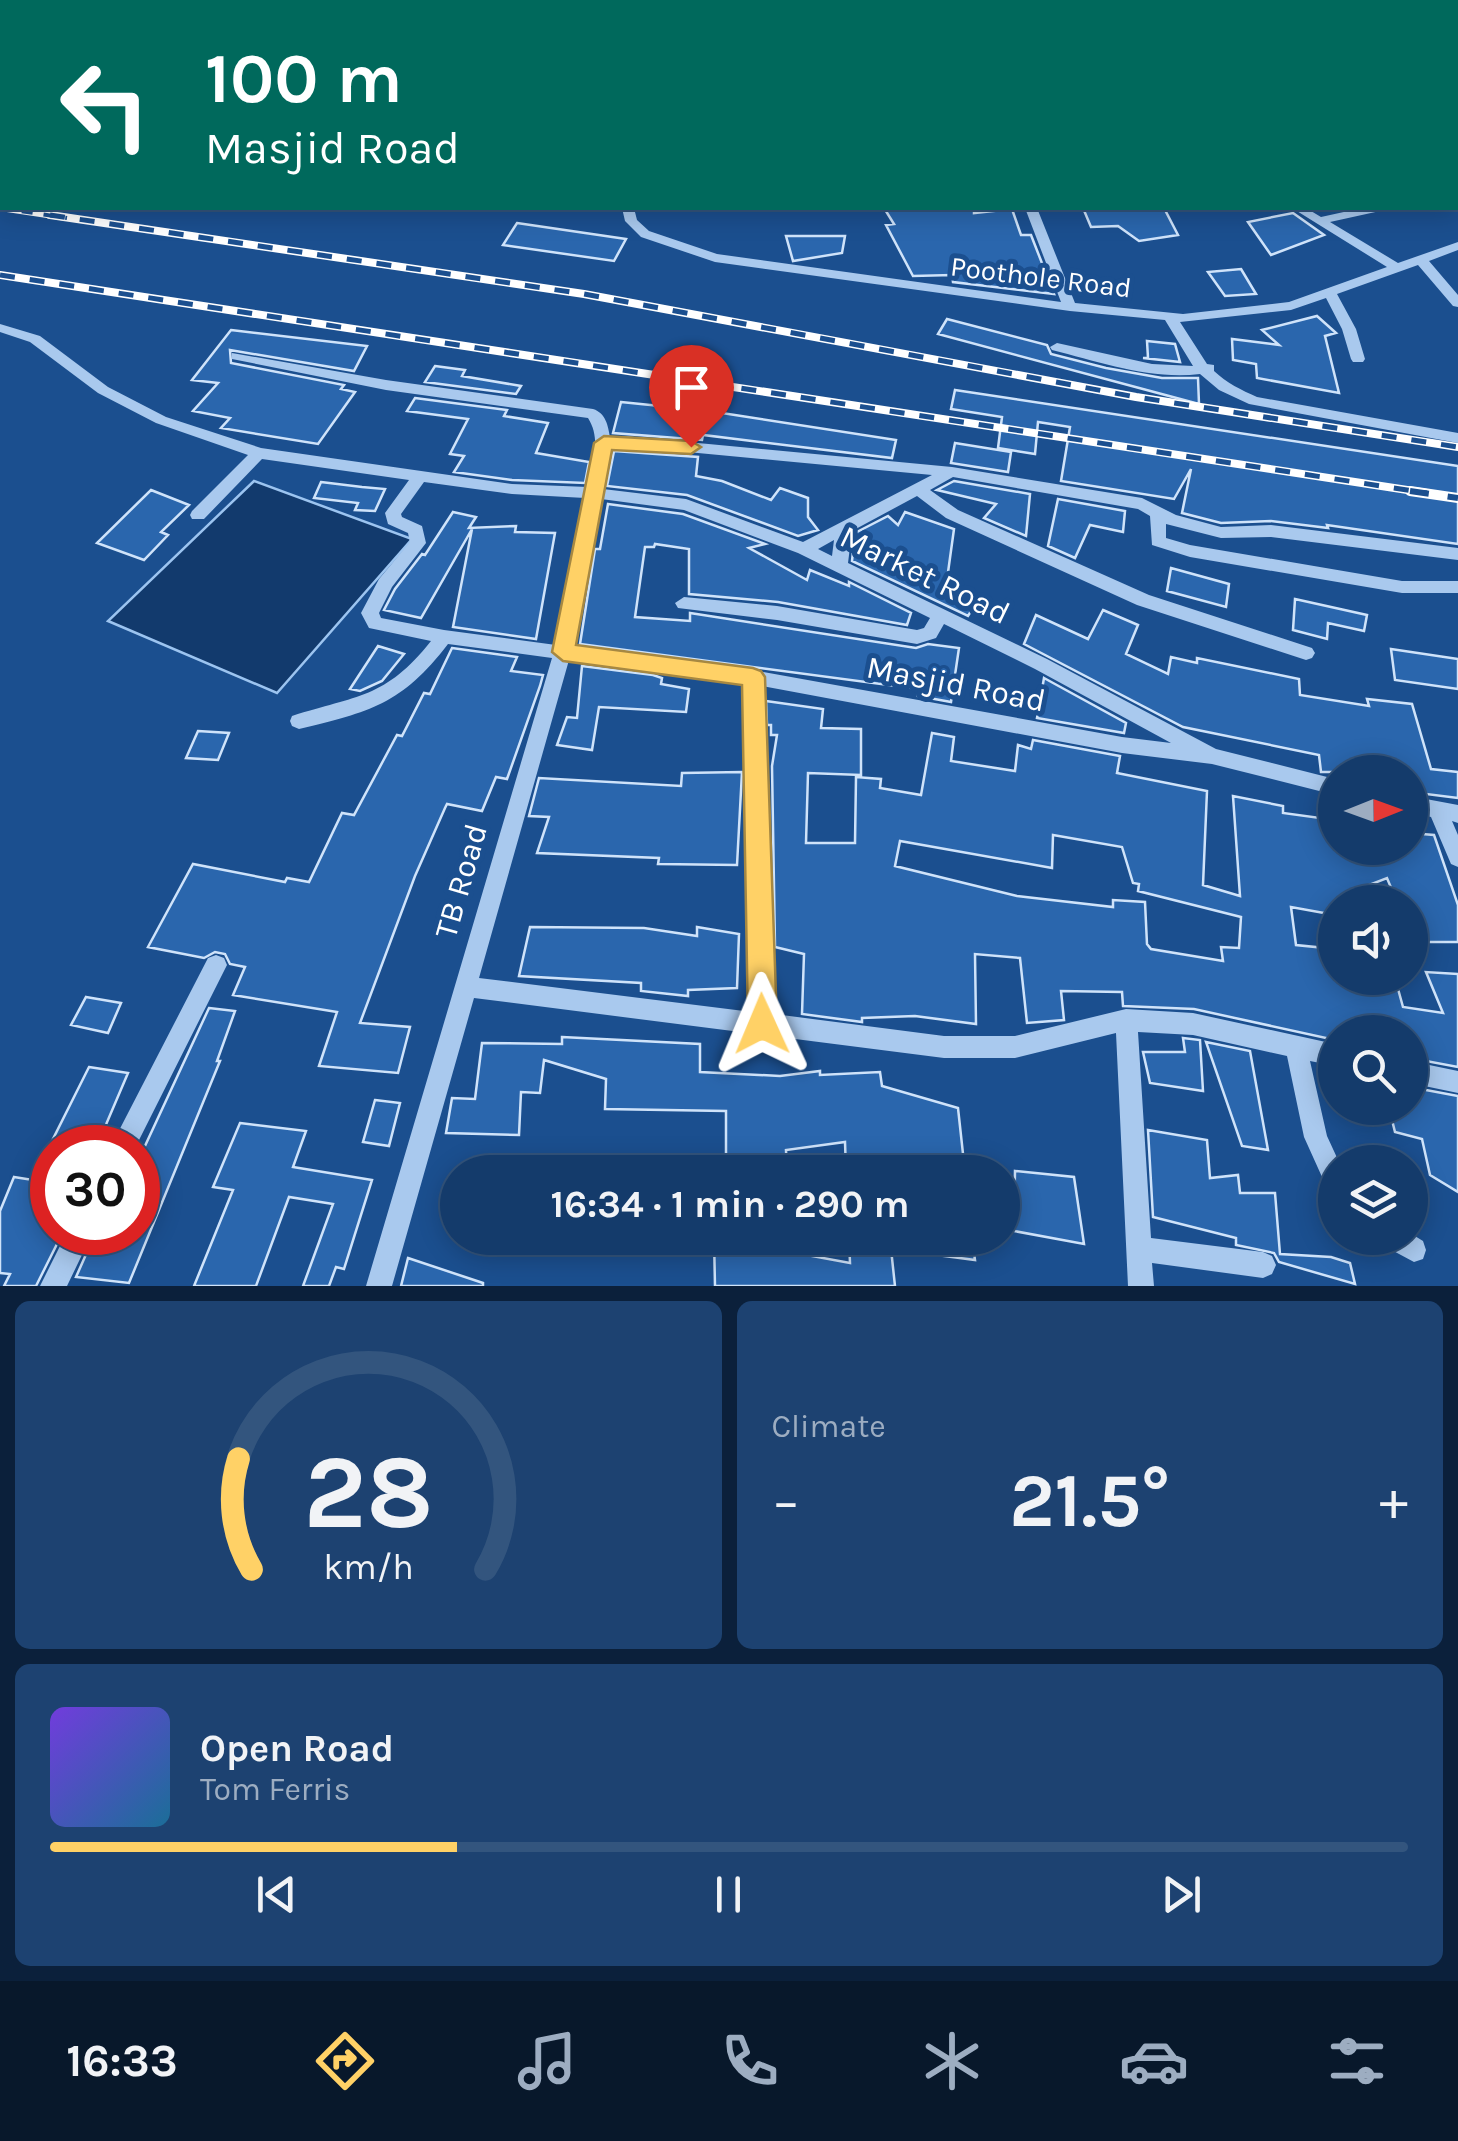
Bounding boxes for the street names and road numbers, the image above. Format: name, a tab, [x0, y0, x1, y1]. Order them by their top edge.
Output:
street label: Poothole Road	[949, 250, 1133, 304]
street label: Market Road	[834, 518, 1016, 632]
street label: Masjid Road	[863, 649, 1049, 719]
street label: TB Road	[427, 820, 495, 942]

